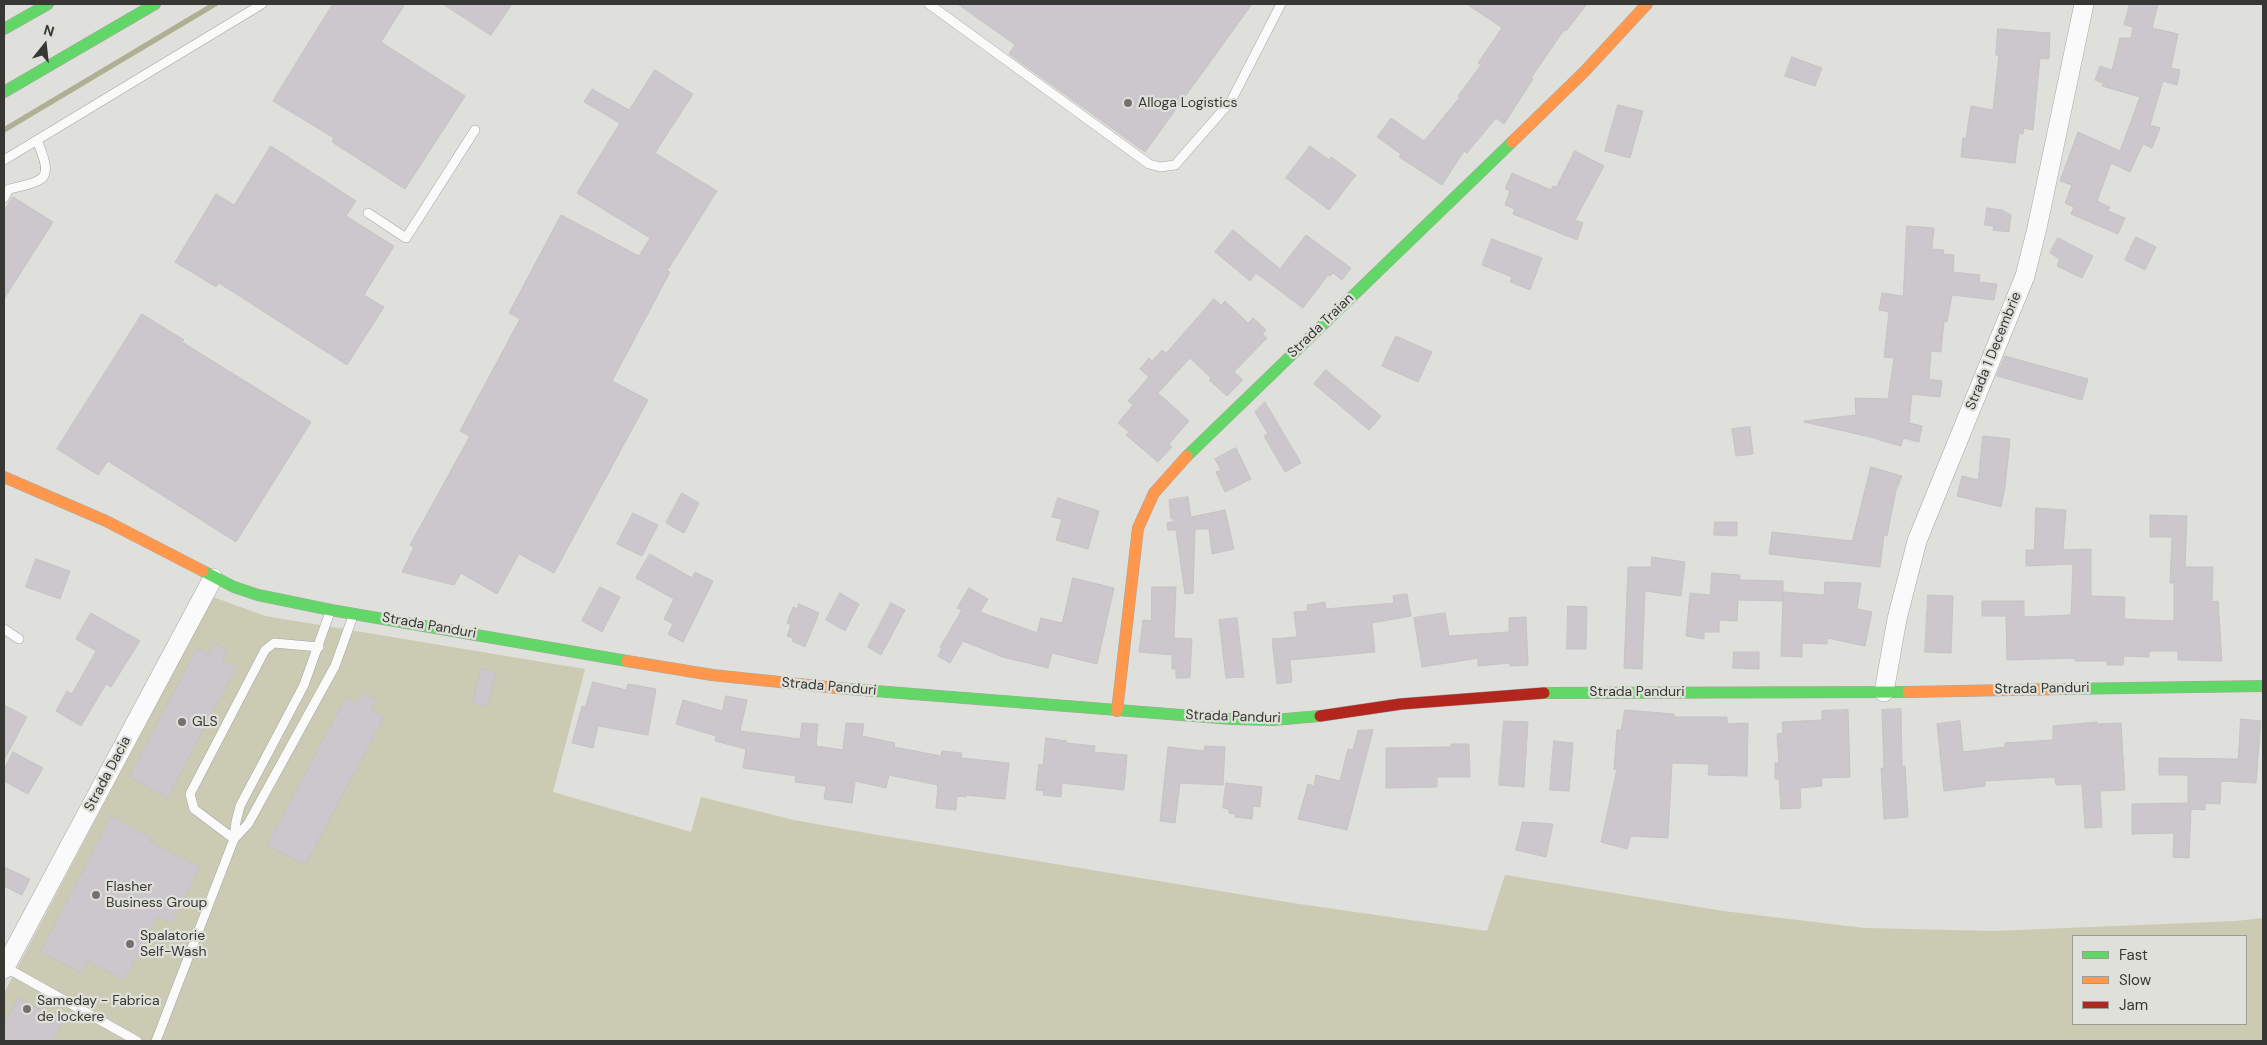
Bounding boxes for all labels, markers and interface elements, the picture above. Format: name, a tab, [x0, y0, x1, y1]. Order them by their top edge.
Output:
north arrow	[20, 20, 70, 70]
text: N	[42, 21, 57, 41]
place label: Alloga Logistics	[1138, 95, 1238, 111]
marker: Alloga Logistics	[1122, 97, 1134, 109]
street label: Strada 1 Decembrie	[1963, 289, 2025, 413]
street label: Strada Traian	[1284, 290, 1358, 362]
street label: Strada Panduri	[381, 609, 477, 643]
street label: Strada Panduri	[781, 674, 877, 700]
street label: Strada Panduri	[1994, 680, 2090, 698]
street label: Strada Panduri	[1589, 684, 1685, 700]
street label: Strada Panduri	[1185, 707, 1281, 727]
place label: GLS	[192, 714, 218, 730]
marker: GLS	[176, 716, 188, 728]
street label: Strada Dacia	[81, 734, 135, 814]
place label: Flasher Business Group	[106, 879, 207, 912]
marker: Flasher Business Group	[90, 889, 102, 901]
place label: Spalatorie Self-Wash	[140, 928, 207, 960]
legend	[2072, 935, 2247, 1025]
marker: Spalatorie Self-Wash	[124, 938, 136, 950]
text: Fast	[2119, 945, 2148, 965]
text: Slow	[2119, 970, 2151, 990]
place label: Sameday - Fabrica de lockere	[37, 993, 160, 1026]
text: Jam	[2119, 995, 2148, 1015]
marker: Sameday - Fabrica de lockere	[21, 1003, 33, 1015]

